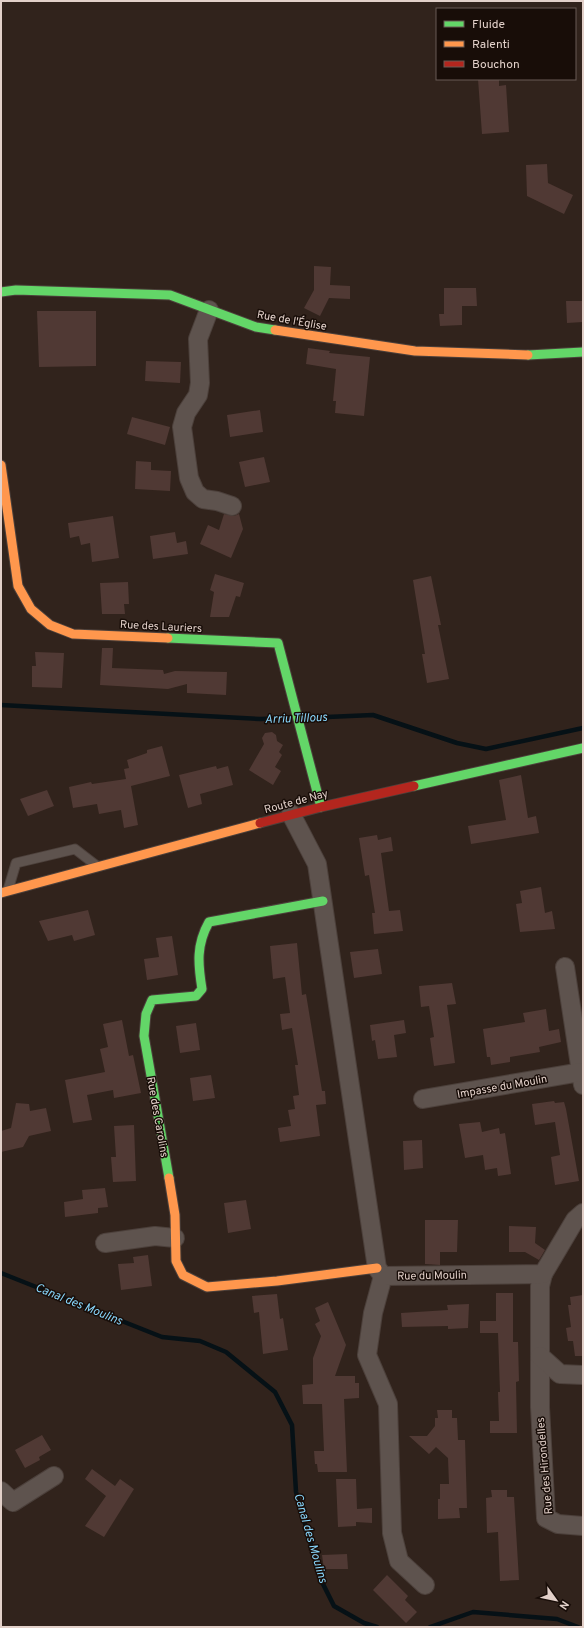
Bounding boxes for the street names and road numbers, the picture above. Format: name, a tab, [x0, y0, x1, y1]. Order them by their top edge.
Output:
street label: Rue de l'Église	[256, 307, 328, 334]
street label: Rue des Lauriers	[120, 618, 202, 636]
street label: Route de Nay	[263, 787, 330, 817]
street label: Impasse du Moulin	[456, 1072, 548, 1102]
street label: Rue des Carolins	[143, 1076, 171, 1159]
street label: Rue du Moulin	[397, 1268, 467, 1284]
street label: Rue des Hirondelles	[534, 1417, 556, 1515]

